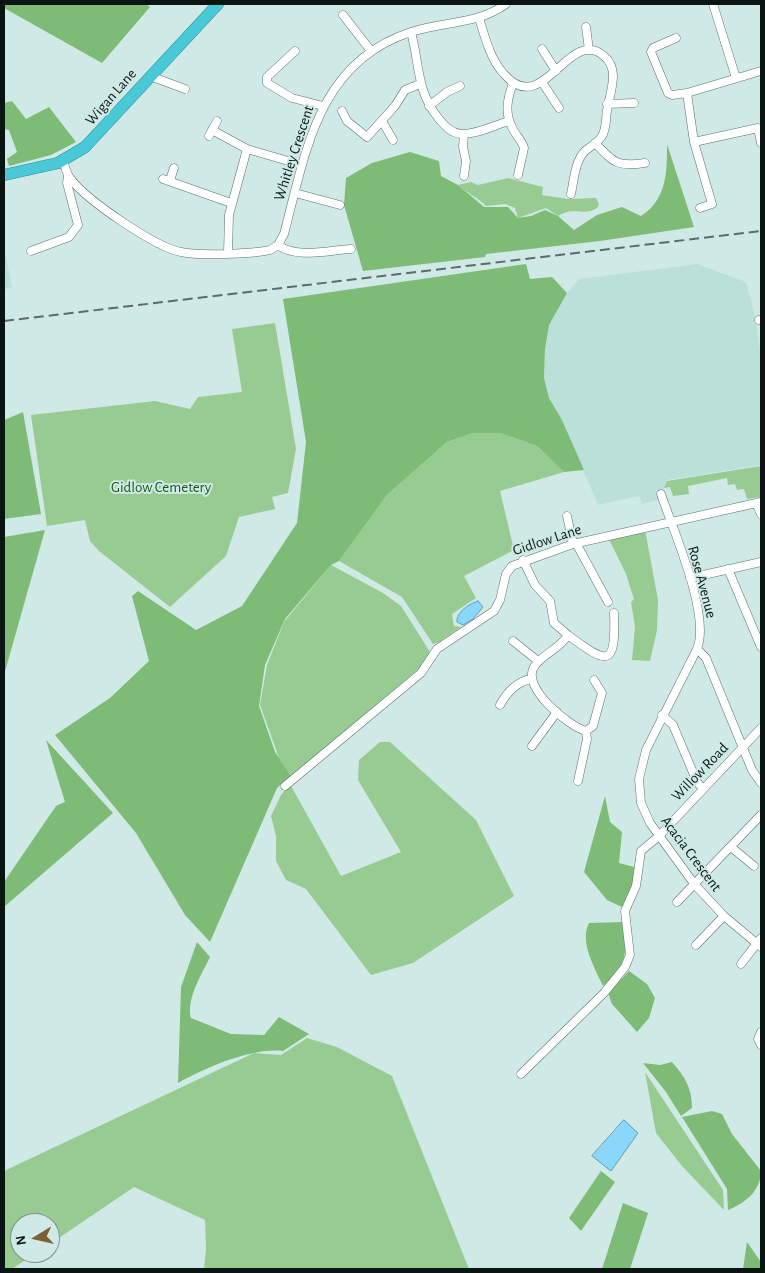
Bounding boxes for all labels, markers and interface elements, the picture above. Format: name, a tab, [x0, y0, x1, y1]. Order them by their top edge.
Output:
street label: Wigan Lane	[82, 65, 140, 129]
street label: Whitley Crescent	[270, 103, 318, 203]
park label: Gidlow Cemetery	[111, 478, 211, 496]
street label: Gidlow Lane	[510, 520, 584, 560]
street label: Rose Avenue	[684, 544, 720, 620]
street label: Willow Road	[668, 739, 732, 805]
street label: Acacia Crescent	[657, 813, 725, 895]
north arrow	[10, 1213, 60, 1263]
text: N	[13, 1234, 29, 1246]

